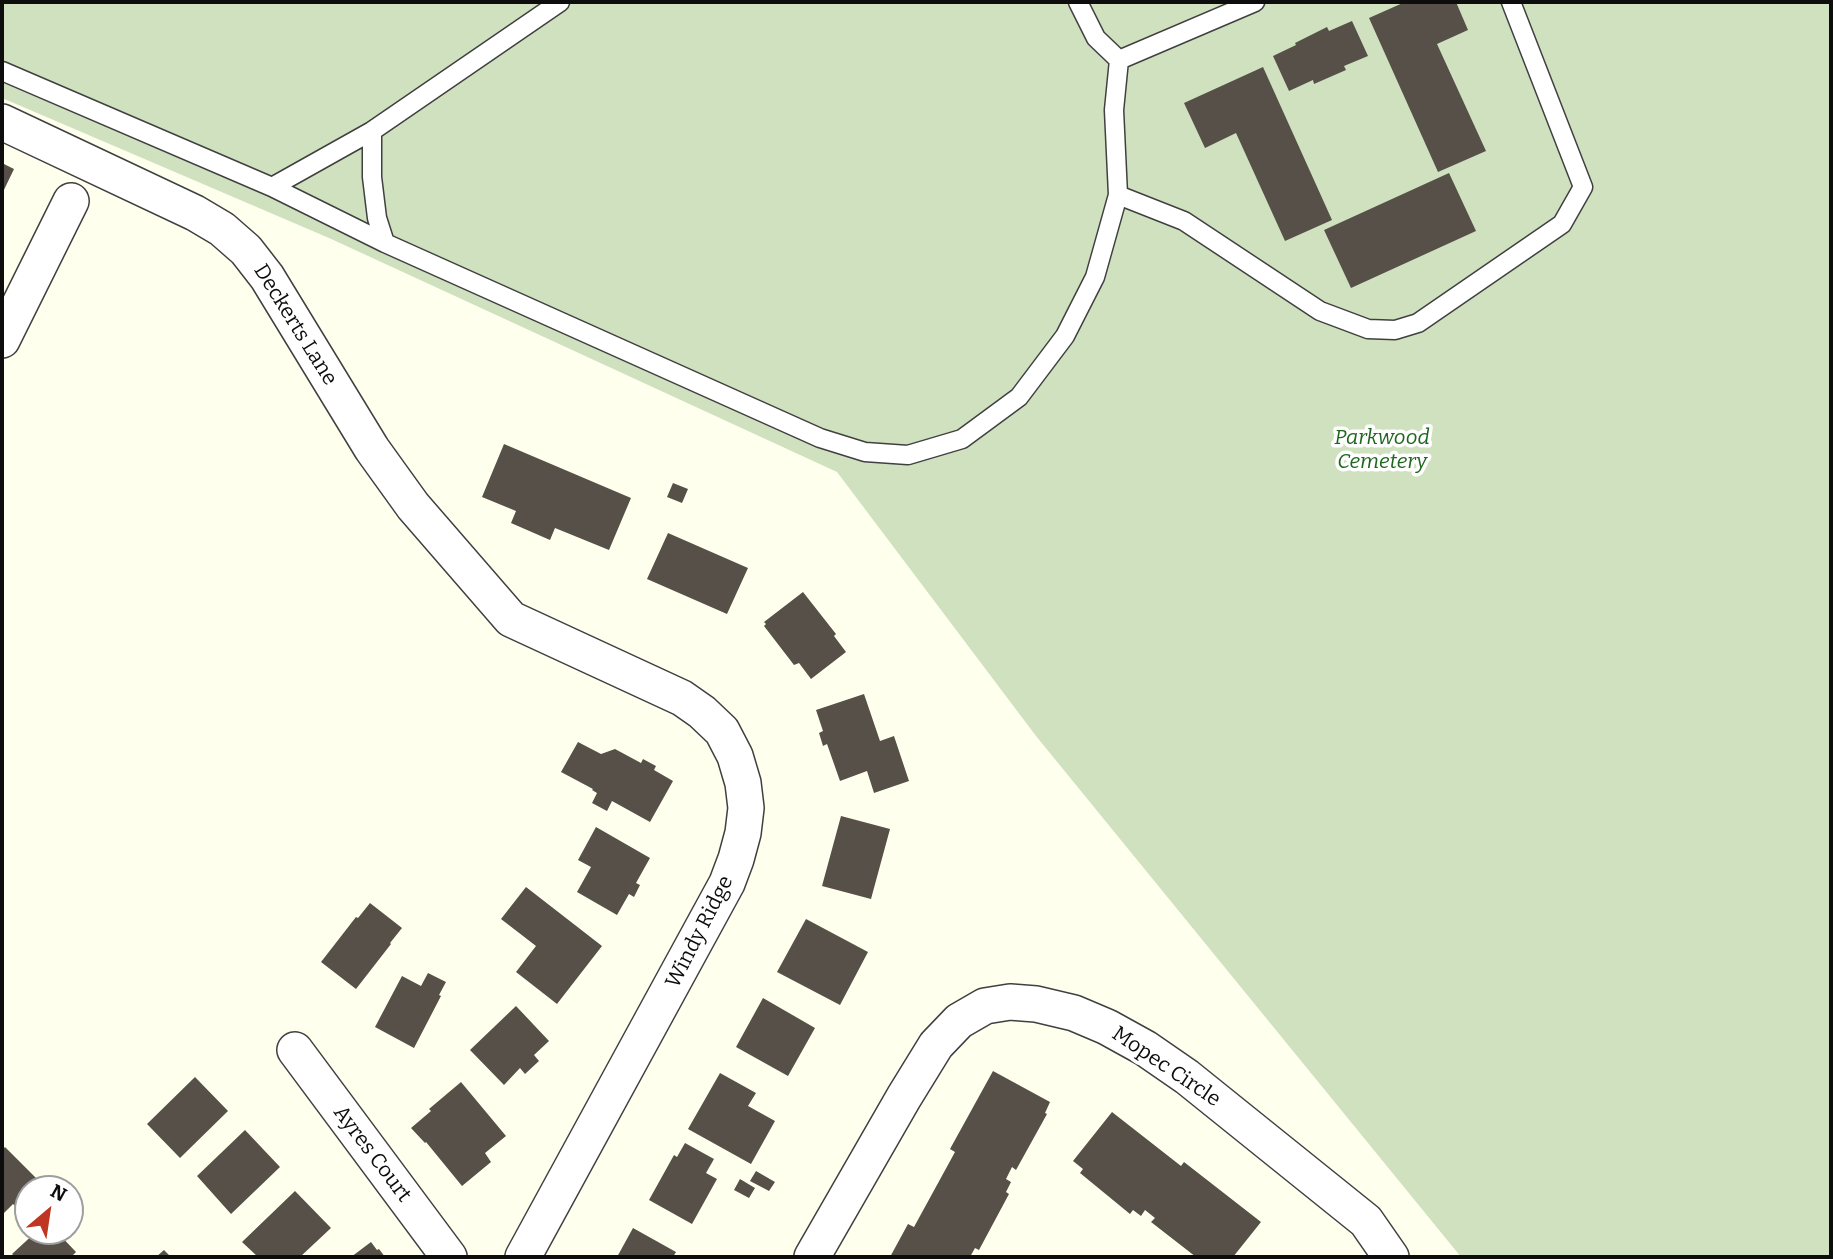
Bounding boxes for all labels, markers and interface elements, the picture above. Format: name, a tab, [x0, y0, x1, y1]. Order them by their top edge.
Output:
street label: Deckerts Lane	[248, 260, 342, 390]
park label: Parkwood Cemetery	[1334, 425, 1430, 475]
street label: Windy Ridge	[661, 872, 739, 992]
street label: Mopec Circle	[1107, 1022, 1225, 1112]
street label: Ayres Court	[328, 1101, 416, 1207]
north arrow	[14, 1175, 84, 1245]
text: N	[46, 1179, 70, 1207]

